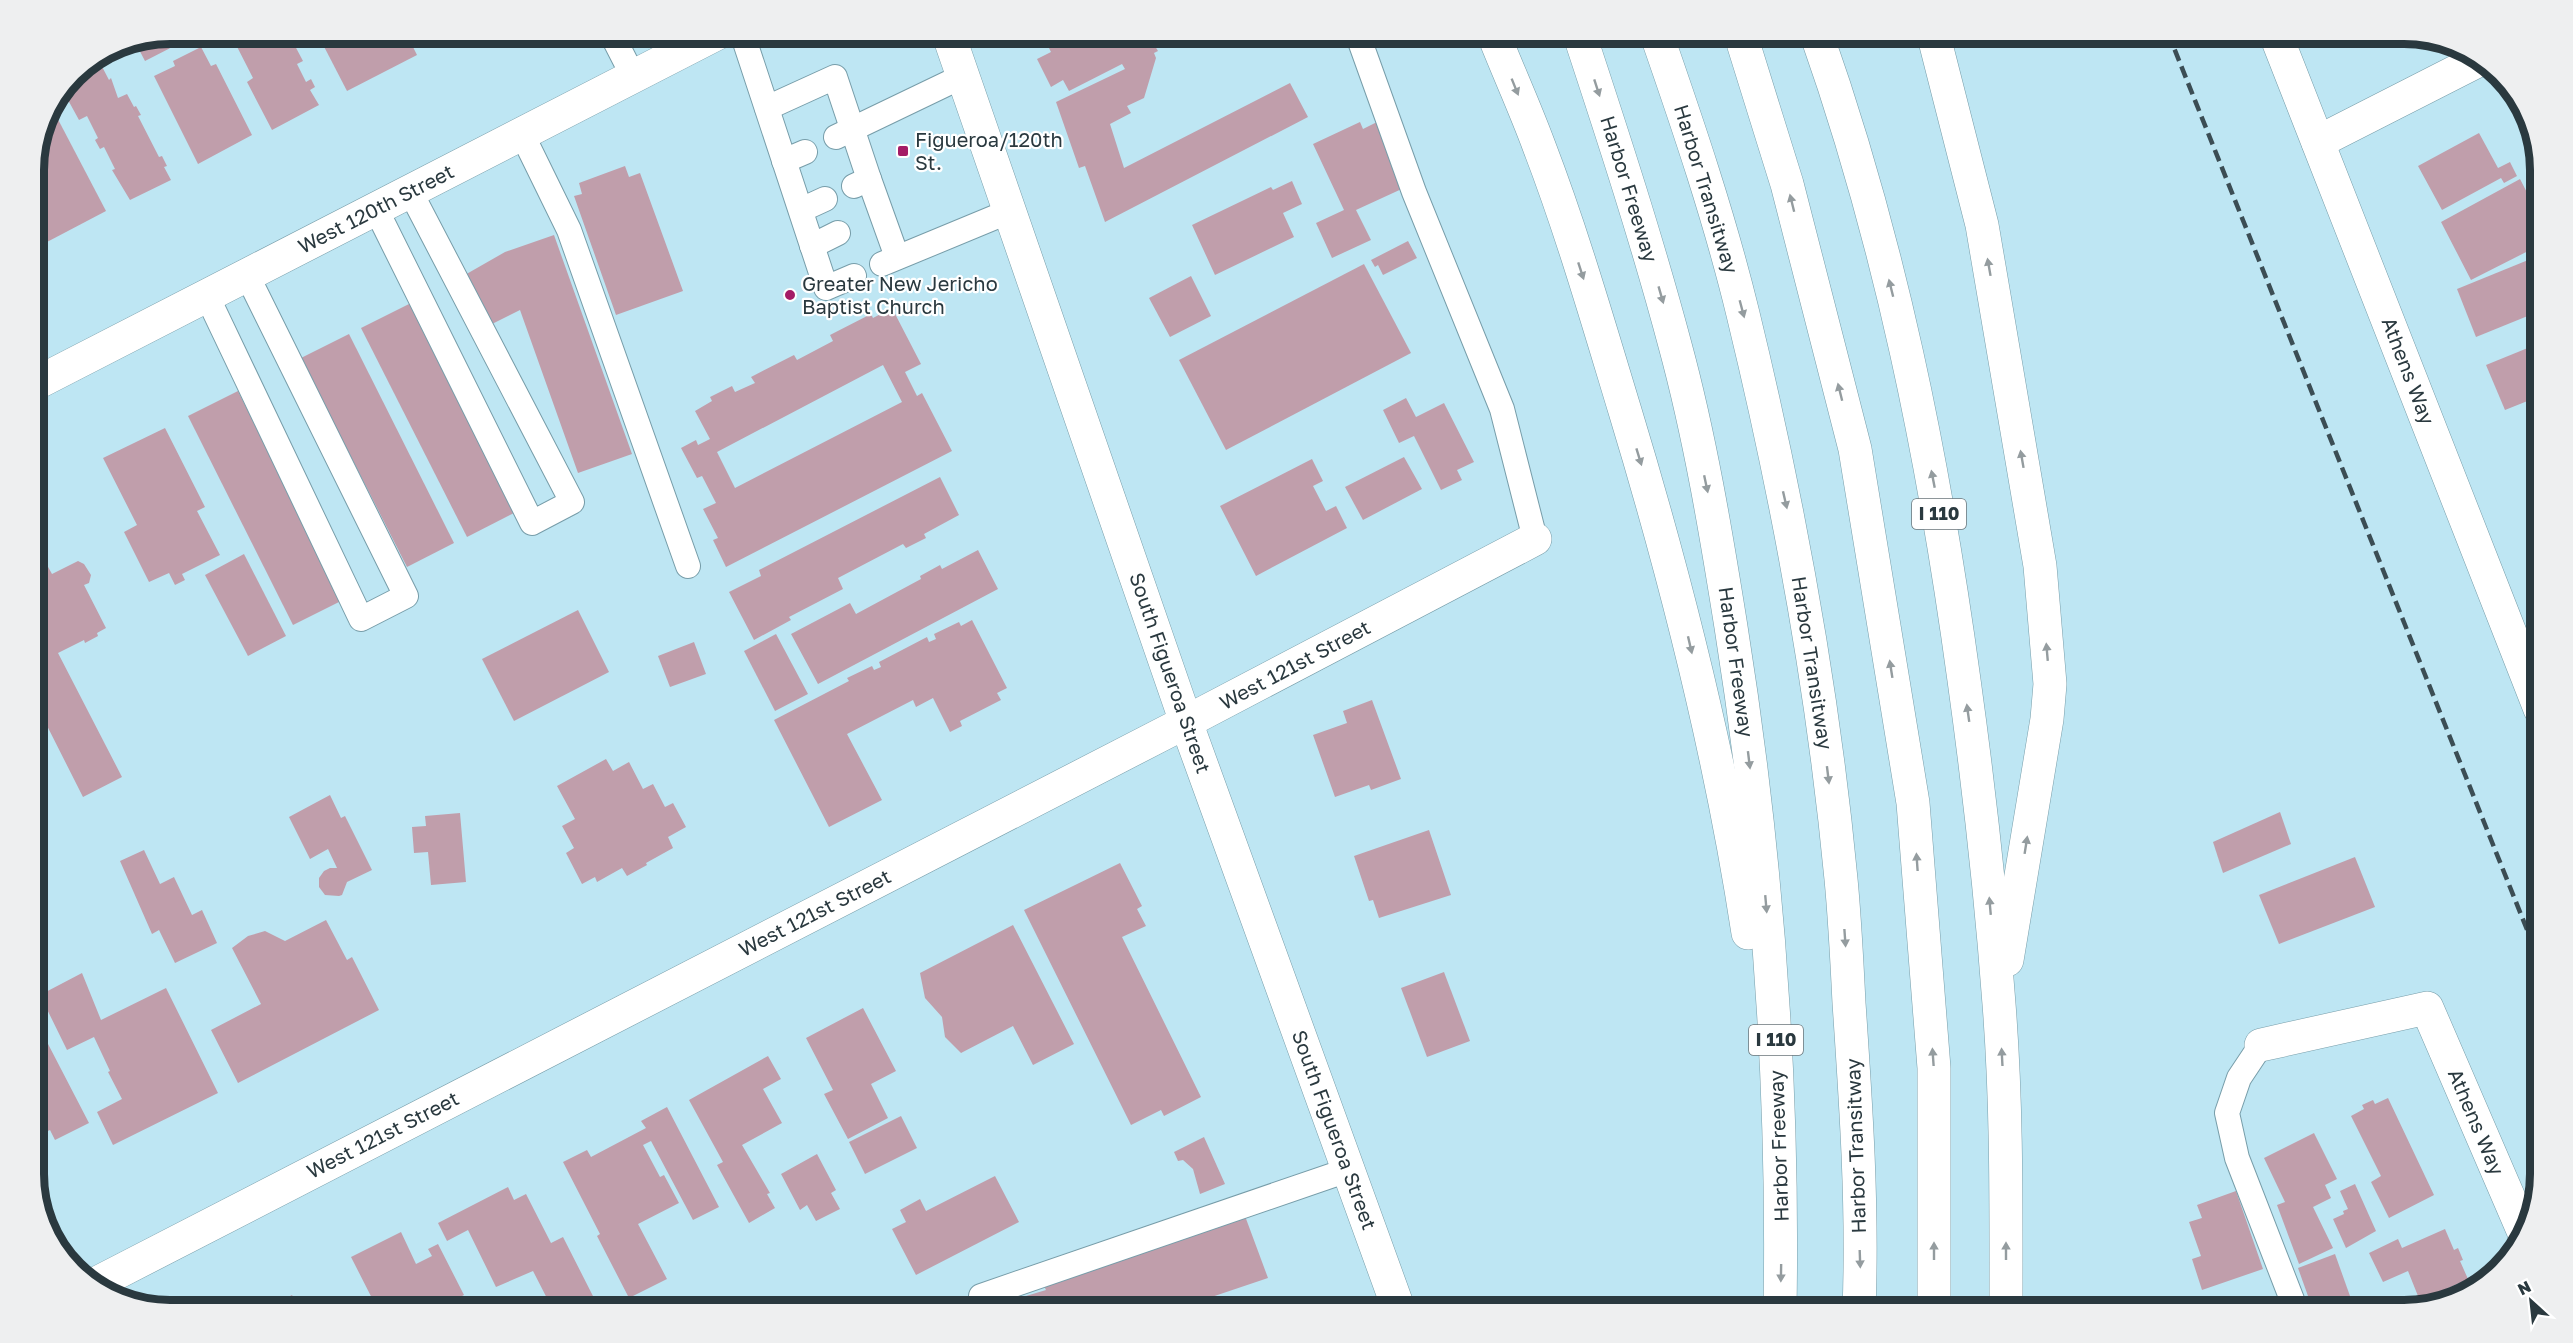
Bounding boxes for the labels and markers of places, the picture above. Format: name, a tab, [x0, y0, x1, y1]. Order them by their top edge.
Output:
place label: Figueroa/120th St.	[915, 127, 1063, 174]
marker: Figueroa/120th St.	[896, 144, 910, 158]
place label: Greater New Jericho Baptist Church	[802, 271, 998, 318]
marker: Greater New Jericho Baptist Church	[783, 288, 797, 302]

